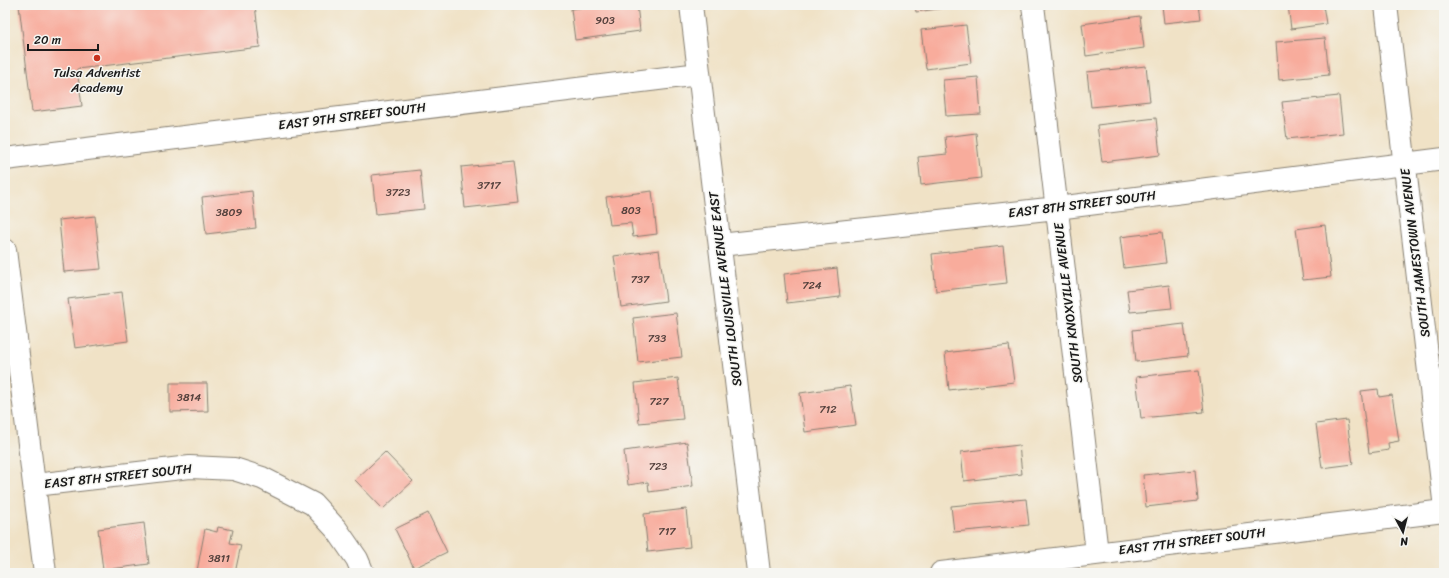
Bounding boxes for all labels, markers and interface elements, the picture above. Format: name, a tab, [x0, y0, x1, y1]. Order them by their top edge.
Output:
house number: 903	[595, 11, 615, 30]
scale bar	[28, 26, 98, 52]
text: 20 m	[34, 29, 61, 51]
marker: Tulsa Adventist Academy	[92, 53, 102, 63]
place label: Tulsa Adventist Academy	[53, 61, 141, 99]
street label: EAST 9TH STREET SOUTH	[277, 95, 428, 136]
street label: SOUTH JAMESTOWN AVENUE	[1393, 166, 1437, 339]
house number: 3717	[477, 176, 501, 195]
house number: 3723	[386, 183, 410, 202]
street label: EAST 8TH STREET SOUTH	[1007, 183, 1158, 224]
street label: SOUTH LOUISVILLE AVENUE EAST	[701, 189, 748, 388]
house number: 803	[621, 201, 641, 220]
house number: 3809	[216, 203, 242, 222]
street label: SOUTH KNOXVILLE AVENUE	[1047, 221, 1089, 385]
house number: 737	[631, 270, 650, 289]
house number: 724	[802, 276, 822, 295]
house number: 733	[648, 329, 666, 348]
house number: 3814	[177, 388, 201, 407]
house number: 727	[650, 392, 669, 411]
house number: 712	[819, 400, 837, 419]
street label: EAST 8TH STREET SOUTH	[43, 457, 194, 495]
house number: 723	[649, 457, 667, 476]
north arrow	[1383, 512, 1423, 552]
street label: EAST 7TH STREET SOUTH	[1117, 520, 1268, 561]
house number: 717	[658, 522, 676, 541]
text: N	[1399, 531, 1410, 551]
house number: 3811	[208, 549, 230, 568]

